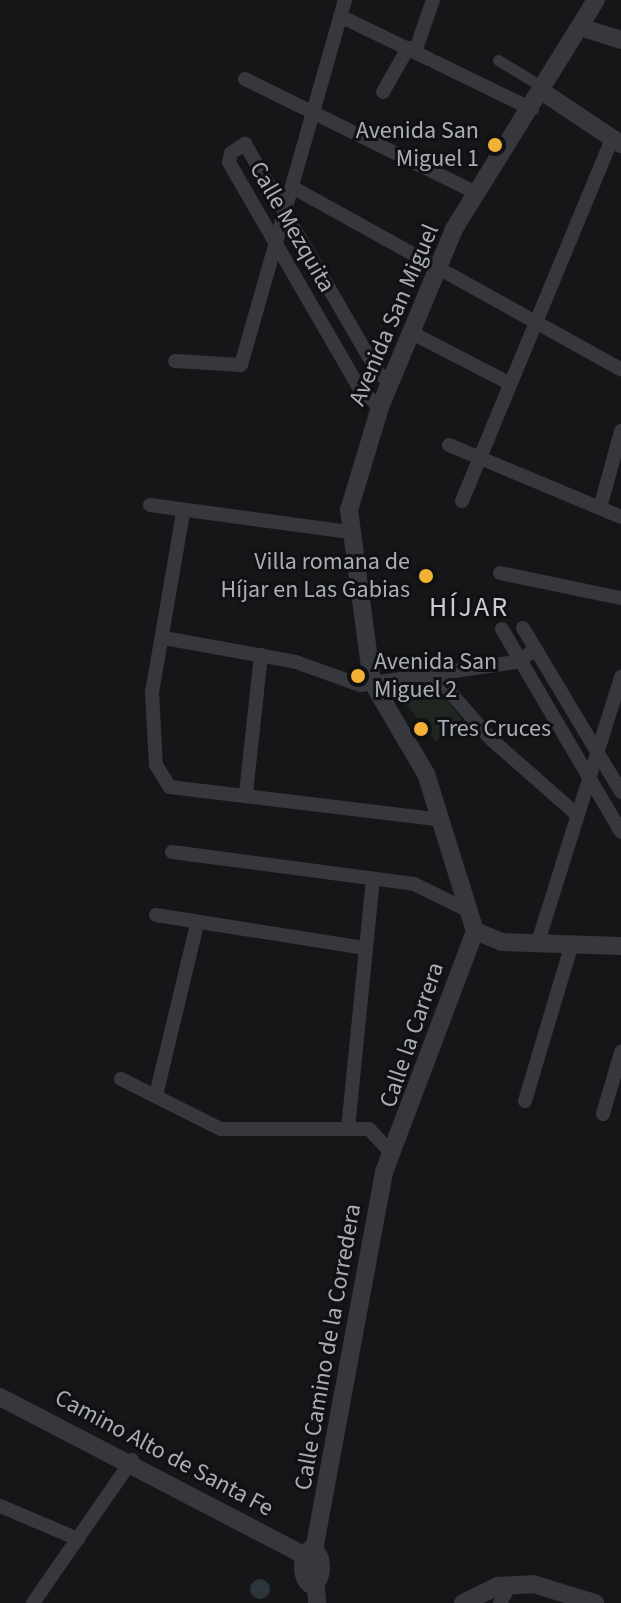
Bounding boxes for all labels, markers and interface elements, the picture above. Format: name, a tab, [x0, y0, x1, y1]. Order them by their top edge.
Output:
place label: Avenida San Miguel 1	[356, 117, 479, 173]
marker: Avenida San Miguel 1	[486, 136, 504, 154]
street label: Calle Mezquita	[243, 157, 341, 297]
street label: Avenida San Miguel	[343, 220, 445, 410]
place label: Villa romana de Híjar en Las Gabias	[221, 548, 410, 604]
marker: Villa romana de Híjar en Las Gabias	[417, 567, 435, 585]
district label: HÍJAR	[429, 590, 509, 624]
place label: Avenida San Miguel 2	[374, 648, 497, 704]
marker: Avenida San Miguel 2	[349, 667, 367, 685]
place label: Tres Cruces	[437, 715, 551, 743]
marker: Tres Cruces	[412, 720, 430, 738]
street label: Calle la Carrera	[374, 959, 450, 1111]
street label: Calle Camino de la Corredera	[289, 1201, 367, 1493]
street label: Camino Alto de Santa Fe	[50, 1383, 278, 1523]

